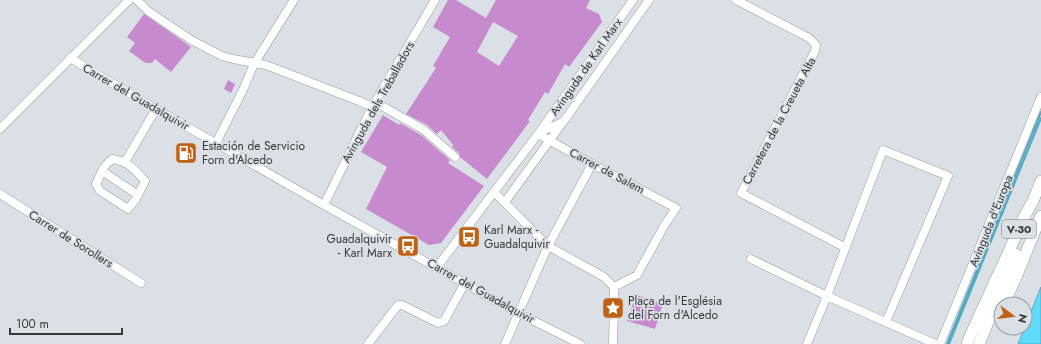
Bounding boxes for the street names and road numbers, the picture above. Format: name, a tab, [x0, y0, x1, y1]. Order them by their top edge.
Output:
street label: Avinguda de Karl Marx	[545, 14, 627, 120]
street label: Avinguda dels Treballadors	[337, 38, 419, 166]
street label: Carretera de la Creueta Alta	[738, 54, 820, 188]
street label: Carrer del Guadalquivir	[79, 59, 194, 135]
street label: Carrer de Salem	[566, 144, 648, 198]
street label: Avinguda d'Europa	[964, 172, 1018, 270]
street label: Carrer de Sorollers	[25, 206, 117, 272]
road number: V-30	[1002, 220, 1036, 238]
street label: Carrer del Guadalquivir	[424, 254, 539, 329]

